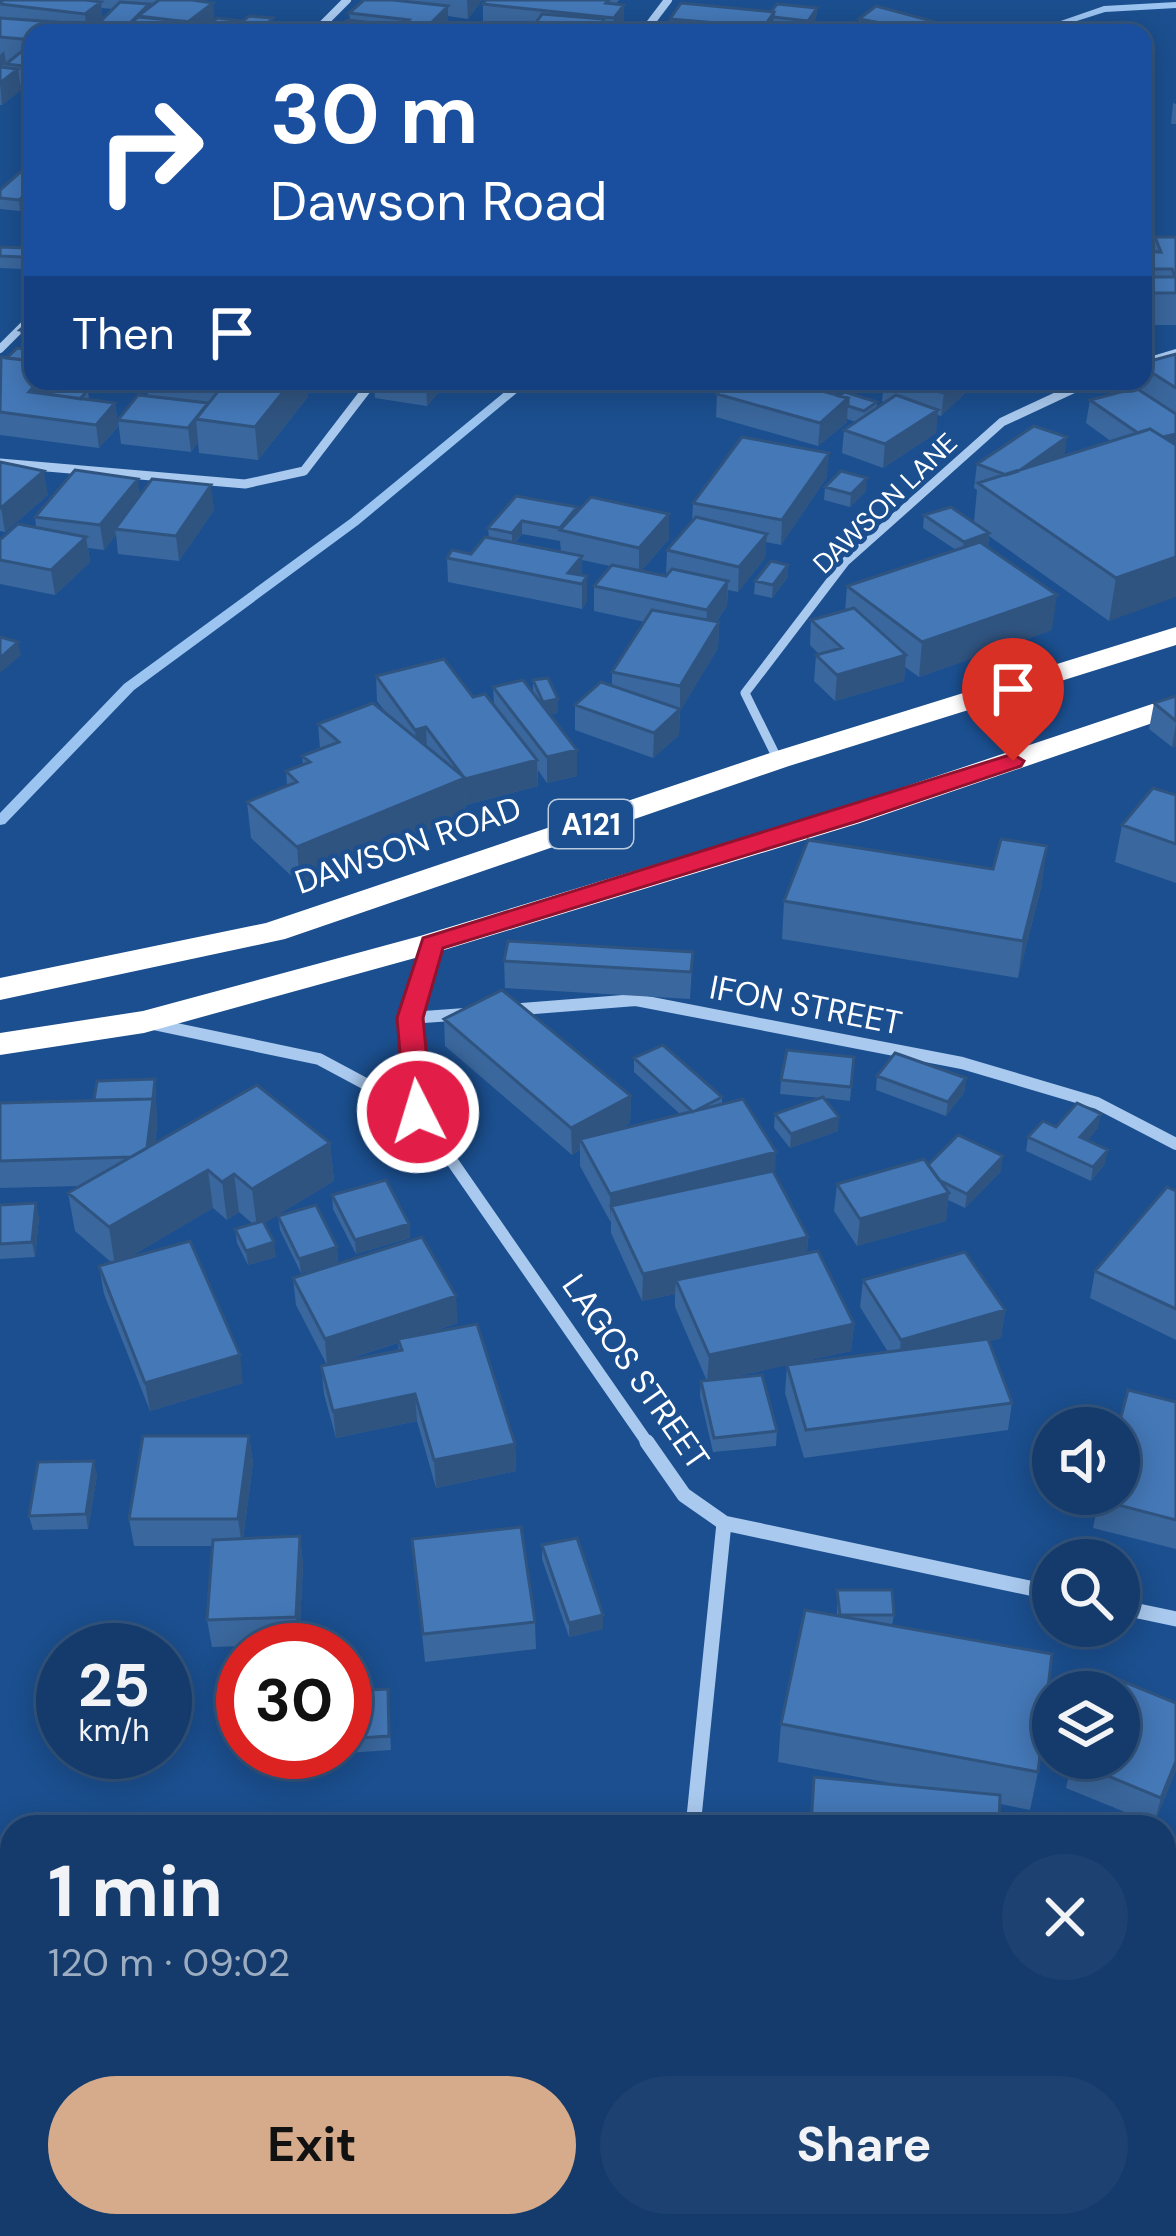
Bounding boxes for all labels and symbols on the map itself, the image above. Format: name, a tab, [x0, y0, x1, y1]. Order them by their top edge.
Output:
street label: DAWSON LANE	[805, 425, 965, 581]
pin	[962, 638, 1064, 761]
street label: DAWSON ROAD	[289, 786, 527, 904]
road number: A121	[549, 800, 633, 848]
street label: IFON STREET	[706, 965, 906, 1045]
position arrow	[355, 1049, 481, 1175]
street label: LAGOS STREET	[553, 1266, 719, 1478]
speed limit sign: 30	[216, 1623, 372, 1779]

